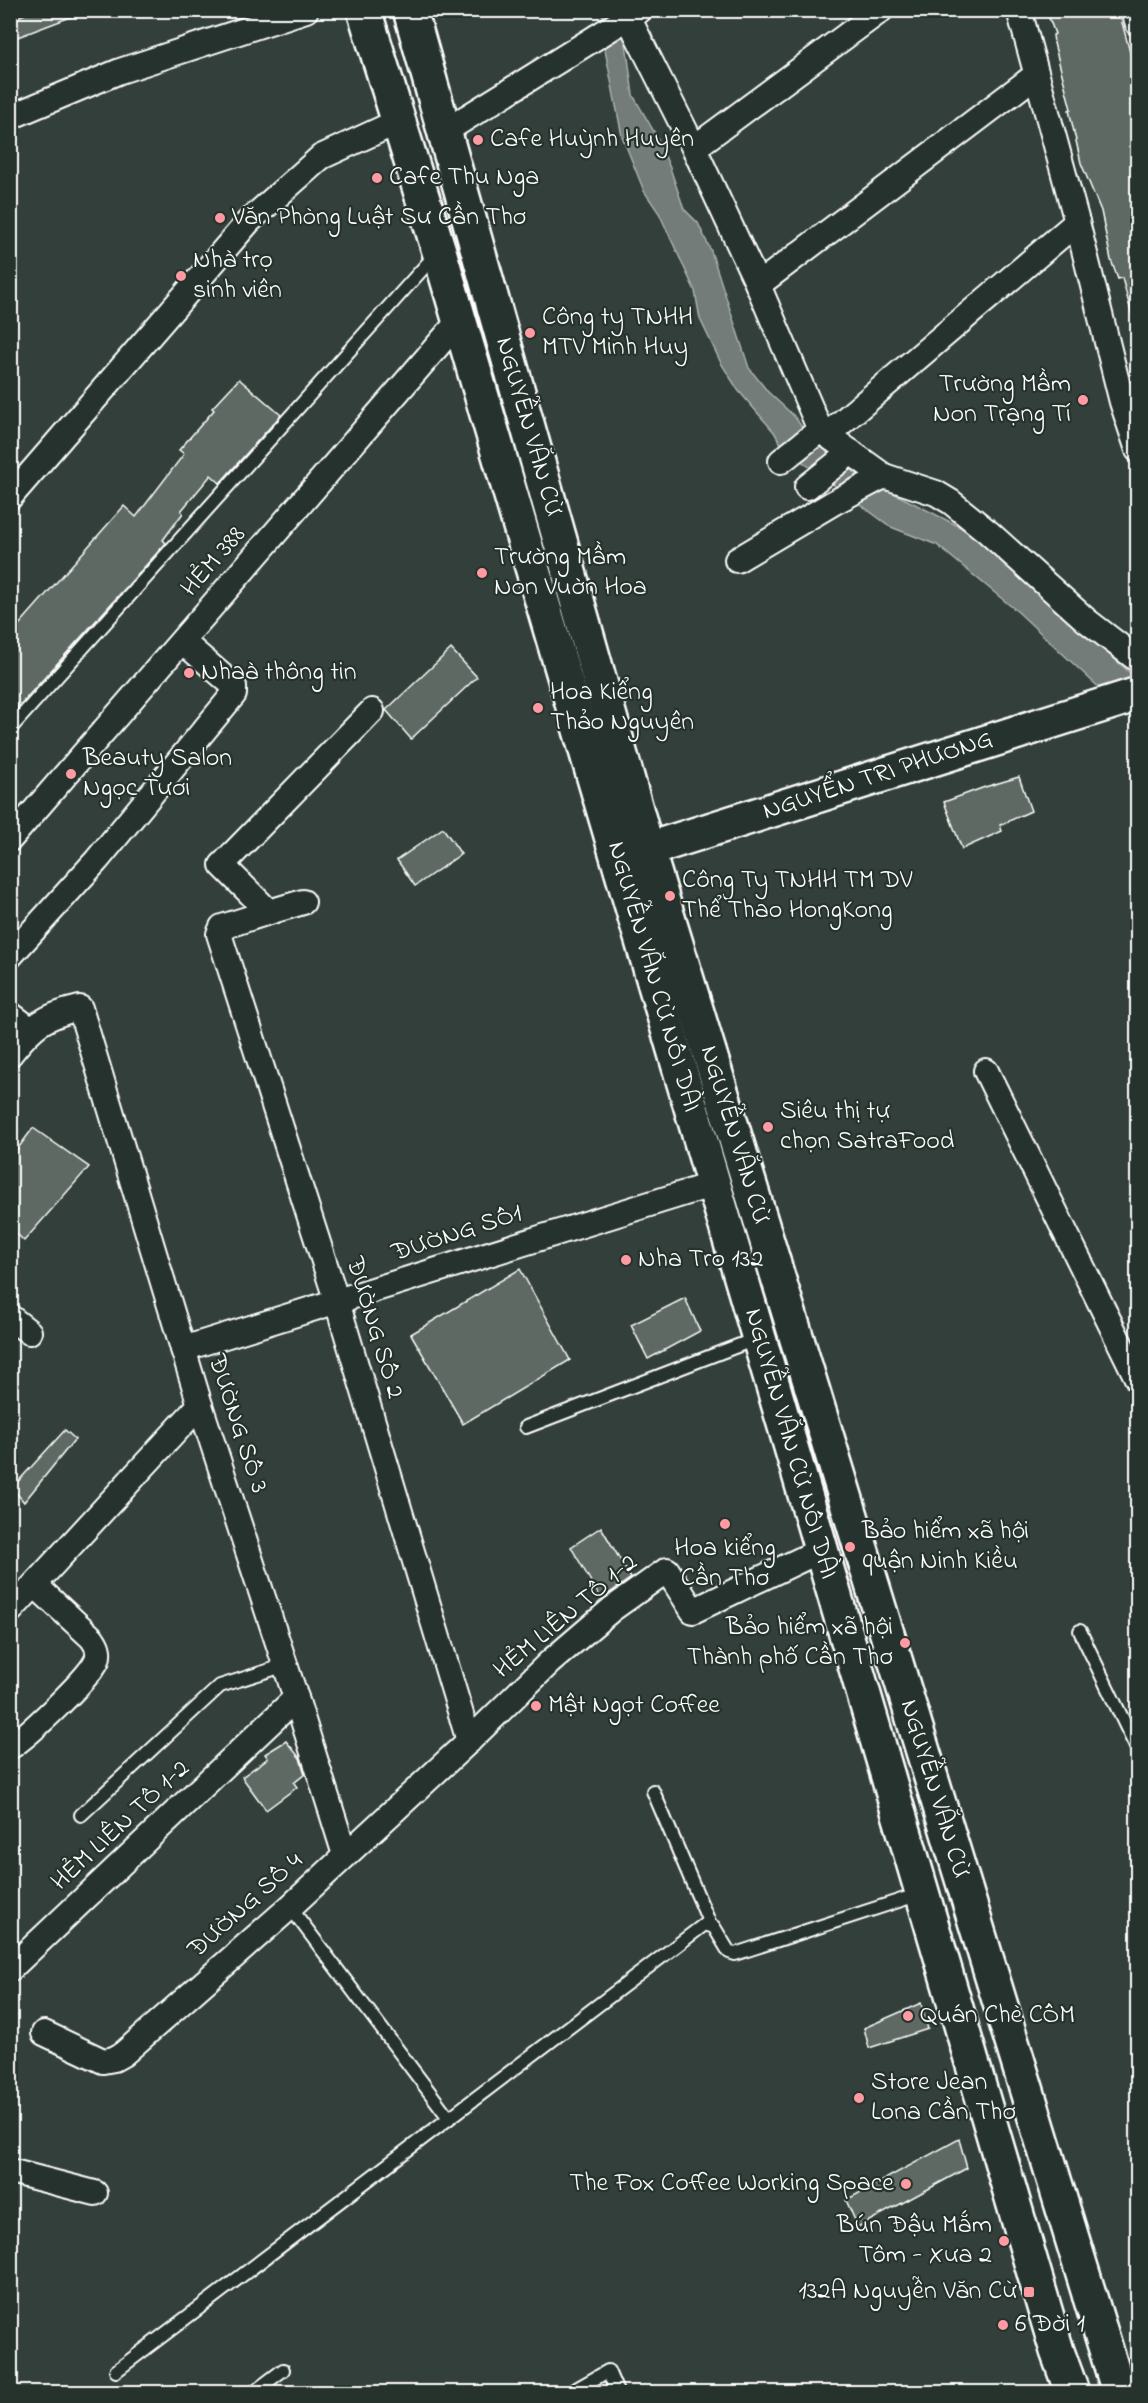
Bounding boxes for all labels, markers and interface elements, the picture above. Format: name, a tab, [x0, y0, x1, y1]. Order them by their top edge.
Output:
place label: Cafe Huỳnh Huyên	[490, 121, 694, 159]
marker: Cafe Huỳnh Huyên	[471, 133, 485, 147]
place label: Cafe Thu Nga	[389, 159, 539, 197]
marker: Cafe Thu Nga	[370, 171, 384, 185]
place label: Văn Phòng Luật Sư Cần Thơ	[231, 199, 526, 237]
marker: Văn Phòng Luật Sư Cần Thơ	[213, 211, 227, 225]
place label: Nhà trọ sinh viên	[193, 242, 282, 310]
marker: Nhà trọ sinh viên	[174, 269, 188, 283]
place label: Công ty TNHH MTV Minh Huy	[542, 299, 693, 367]
marker: Công ty TNHH MTV Minh Huy	[523, 326, 537, 340]
street label: NGUYỄN VĂN CỪ	[484, 333, 573, 521]
place label: Trường Mầm Non Trạng Tí	[933, 366, 1071, 434]
marker: Trường Mầm Non Trạng Tí	[1076, 393, 1090, 407]
street label: HẺM 388	[172, 518, 256, 606]
place label: Trường Mầm Non Vuờn Hoa	[494, 539, 647, 607]
marker: Trường Mầm Non Vuờn Hoa	[475, 566, 489, 580]
place label: Nhaà thông tin	[201, 654, 356, 692]
marker: Nhaà thông tin	[182, 666, 196, 680]
place label: Hoa Kiểng Thảo Nguyên	[550, 674, 694, 742]
marker: Hoa Kiểng Thảo Nguyên	[531, 701, 545, 715]
street label: NGUYỂN TRI PHƯƠNG	[758, 720, 998, 831]
place label: Beauty Salon Ngọc Tươi	[82, 740, 232, 808]
marker: Beauty Salon Ngọc Tươi	[64, 767, 78, 781]
street label: NGUYỄN VĂN CỪ NỐI DÀI	[596, 837, 711, 1117]
place label: Công Ty TNHH TM DV Thể Thao HongKong	[682, 862, 913, 930]
marker: Công Ty TNHH TM DV Thể Thao HongKong	[663, 889, 677, 903]
street label: NGUYỄN VĂN CỪ	[689, 1041, 780, 1229]
place label: Siêu thị tự chọn SatraFood	[780, 1093, 955, 1161]
marker: Siêu thị tự chọn SatraFood	[761, 1120, 775, 1134]
street label: ĐƯỜNG SỐ1	[386, 1195, 527, 1273]
place label: Nha Tro 132	[638, 1241, 763, 1279]
street label: ĐƯỜNG SỐ 2	[334, 1252, 414, 1404]
marker: Nha Tro 132	[619, 1253, 633, 1267]
street label: NGUYỄN VĂN CỪ NỐI DÀI	[733, 1304, 848, 1584]
street label: ĐƯỜNG SỐ 3	[196, 1349, 277, 1498]
place label: Bảo hiểm xã hội quận Ninh Kiều	[861, 1513, 1029, 1581]
marker: Hoa kiểng Cần Thơ	[718, 1517, 732, 1531]
place label: Hoa kiểng Cần Thơ	[674, 1530, 776, 1598]
marker: Bảo hiểm xã hội quận Ninh Kiều	[843, 1540, 857, 1554]
street label: HẺM LIÊN TỔ 1-2	[486, 1545, 646, 1689]
place label: Bảo hiểm xã hội Thành phố Cần Thơ	[687, 1609, 893, 1677]
marker: Bảo hiểm xã hội Thành phố Cần Thơ	[898, 1636, 912, 1650]
place label: Mật Ngọt Coffee	[548, 1687, 720, 1725]
street label: NGUYỄN VĂN CỪ	[889, 1695, 980, 1883]
marker: Mật Ngọt Coffee	[529, 1699, 543, 1713]
street label: HẺM LIÊN TỔ 1-2	[43, 1751, 199, 1901]
street label: ĐƯỜNG SỐ 4	[179, 1844, 312, 1969]
place label: Quán Chè CỐM	[920, 1997, 1075, 2035]
marker: Quán Chè CỐM	[901, 2009, 915, 2023]
place label: Store Jean Lona Cần Thơ	[871, 2064, 1016, 2132]
marker: Store Jean Lona Cần Thơ	[852, 2091, 866, 2105]
place label: The Fox Coffee Working Space	[569, 2165, 894, 2203]
marker: The Fox Coffee Working Space	[899, 2177, 913, 2191]
place label: Bún Đậu Mắm Tôm - Xưa 2	[836, 2207, 992, 2275]
marker: Bún Đậu Mắm Tôm - Xưa 2	[997, 2234, 1011, 2248]
place label: 132A Nguyễn Văn Cừ	[799, 2273, 1017, 2311]
marker: 132A Nguyễn Văn Cừ	[1022, 2285, 1036, 2299]
place label: 6 Đời 1	[1015, 2306, 1085, 2344]
marker: 6 Đời 1	[996, 2318, 1010, 2332]

